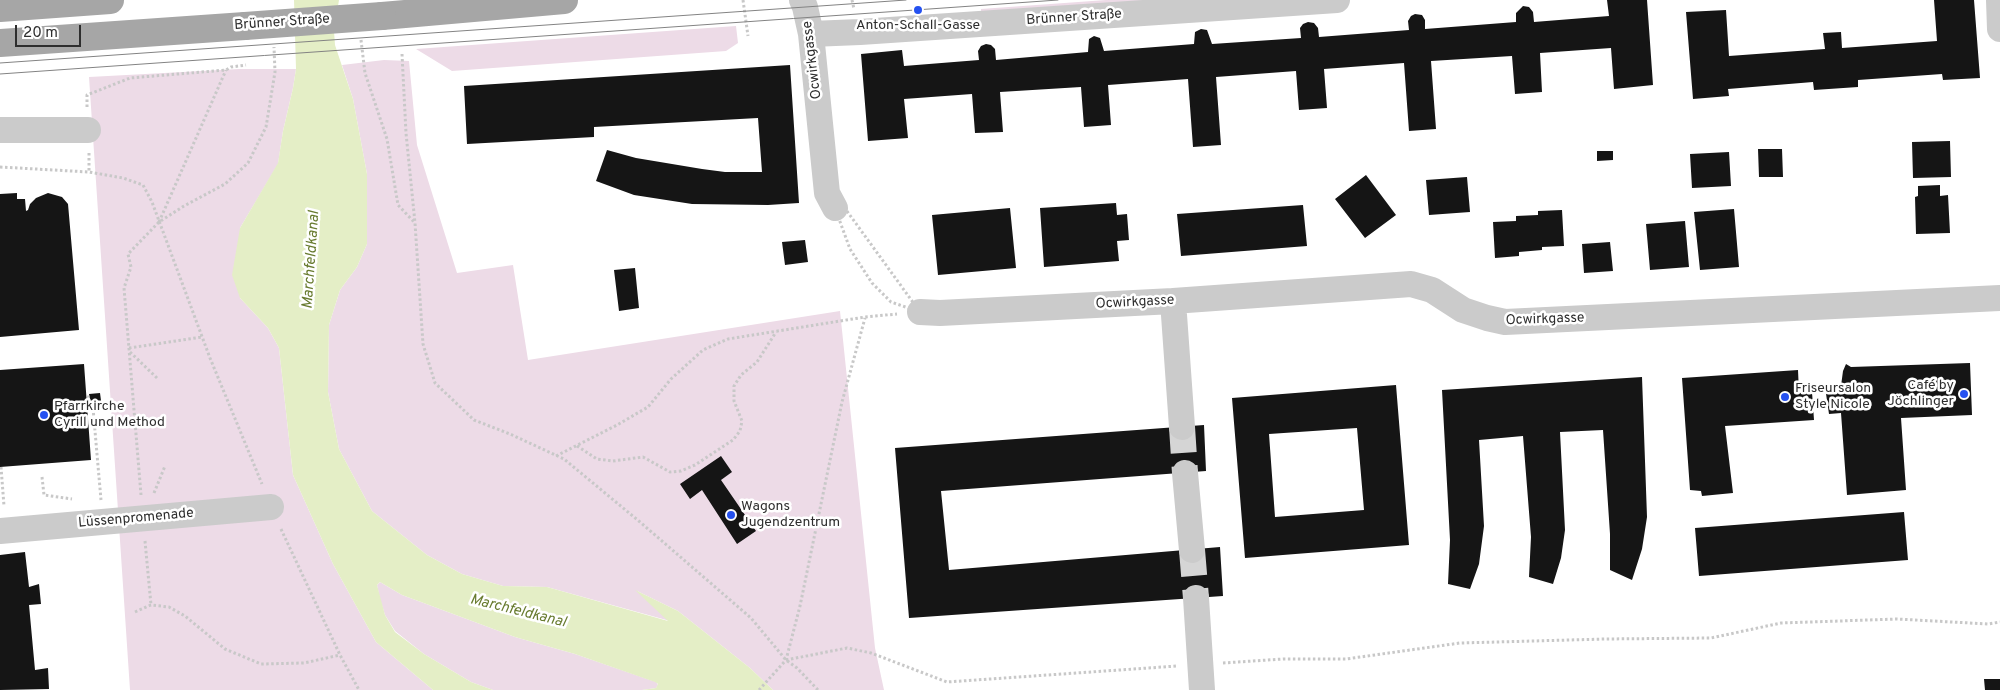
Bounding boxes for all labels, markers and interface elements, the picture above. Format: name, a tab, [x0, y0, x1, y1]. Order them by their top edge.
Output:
marker: Anton-Schall-Gasse	[912, 4, 924, 16]
street label: Brünner Straße	[1026, 6, 1122, 30]
street label: Brünner Straße	[234, 11, 330, 35]
scale bar	[18, 15, 84, 47]
place label: Anton-Schall-Gasse	[856, 18, 980, 34]
street label: Ocwirkgasse	[800, 20, 826, 100]
text: 20 m	[23, 24, 58, 43]
water label: Marchfeldkanal	[300, 210, 324, 310]
street label: Ocwirkgasse	[1095, 293, 1175, 313]
street label: Ocwirkgasse	[1505, 310, 1585, 330]
place label: Café by Jöchlinger	[1887, 378, 1954, 411]
place label: Friseursalon Style Nicole	[1795, 381, 1871, 414]
marker: Café by Jöchlinger	[1958, 388, 1970, 400]
marker: Friseursalon Style Nicole	[1779, 391, 1791, 403]
place label: Pfarrkirche Cyrill und Method	[54, 399, 165, 432]
marker: Pfarrkirche Cyrill und Method	[38, 409, 50, 421]
place label: Wagons Jugendzentrum	[741, 499, 840, 532]
street label: Lüssenpromenade	[78, 506, 194, 532]
marker: Wagons Jugendzentrum	[725, 509, 737, 521]
water label: Marchfeldkanal	[468, 591, 568, 633]

